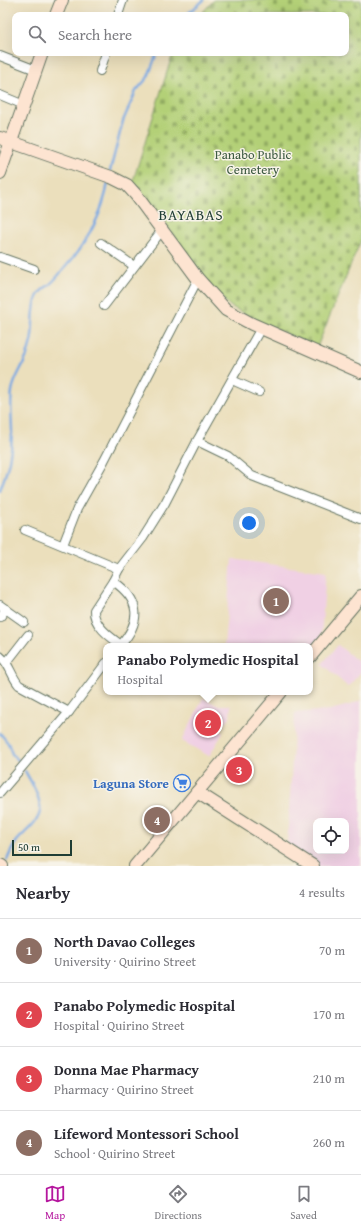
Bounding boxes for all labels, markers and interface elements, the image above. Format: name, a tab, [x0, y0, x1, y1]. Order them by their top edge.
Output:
search box	[12, 12, 349, 56]
icon: search	[26, 23, 48, 45]
text: Search here	[58, 24, 132, 45]
park label: Panabo Public Cemetery	[215, 145, 292, 179]
district label: BAYABAS	[158, 204, 224, 225]
your location	[239, 513, 259, 533]
pin: 1	[263, 586, 289, 616]
popup	[103, 643, 313, 695]
text: Panabo Polymedic Hospital	[117, 649, 299, 670]
text: Hospital	[117, 670, 163, 689]
pin: 2	[195, 708, 221, 738]
pin: 3	[226, 755, 252, 785]
supermarket icon: Laguna Store	[172, 773, 192, 793]
place label: Laguna Store	[93, 774, 169, 793]
pin: 4	[144, 805, 170, 835]
map controls	[313, 818, 349, 854]
button: locate	[313, 818, 349, 854]
scale bar	[12, 838, 72, 857]
text: 50 m	[18, 839, 40, 855]
text: Nearby	[16, 880, 70, 905]
text: 4 results	[299, 883, 345, 902]
text: North Davao Colleges	[54, 931, 195, 952]
text: 1	[26, 941, 32, 960]
text: 70 m	[319, 941, 345, 960]
text: University · Quirino Street	[54, 952, 196, 971]
text: Panabo Polymedic Hospital	[54, 995, 235, 1016]
text: 2	[26, 1005, 32, 1024]
text: 170 m	[313, 1005, 345, 1024]
text: Hospital · Quirino Street	[54, 1016, 185, 1035]
text: Donna Mae Pharmacy	[54, 1059, 199, 1080]
text: 3	[26, 1069, 32, 1088]
text: 210 m	[313, 1069, 345, 1088]
text: Pharmacy · Quirino Street	[54, 1080, 194, 1099]
text: Lifeword Montessori School	[54, 1123, 239, 1144]
text: 4	[26, 1133, 32, 1152]
text: 260 m	[313, 1133, 345, 1152]
text: School · Quirino Street	[54, 1144, 175, 1163]
tab: Map	[44, 1183, 66, 1223]
tab: Directions	[155, 1183, 202, 1223]
tab: Saved	[290, 1183, 317, 1223]

